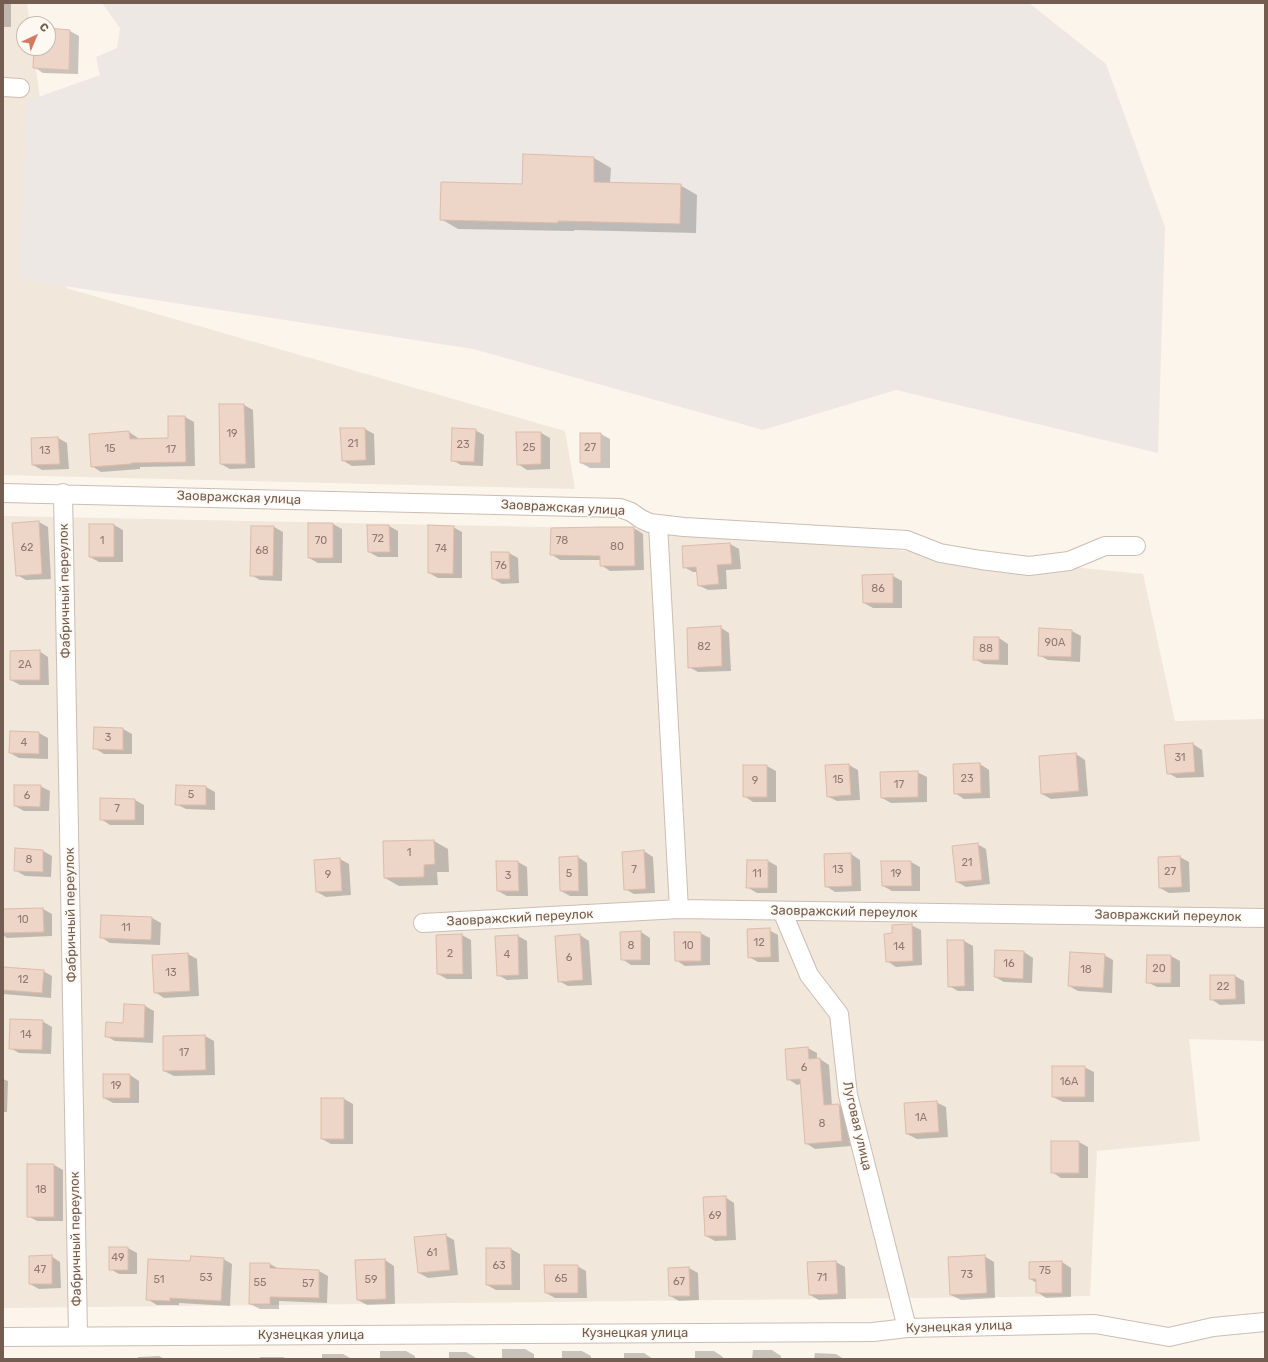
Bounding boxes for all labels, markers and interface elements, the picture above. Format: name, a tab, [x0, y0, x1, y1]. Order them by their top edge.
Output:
north arrow	[16, 16, 56, 56]
text: С	[37, 20, 51, 35]
house number: 19	[226, 427, 238, 441]
house number: 21	[347, 437, 359, 451]
house number: 23	[456, 438, 470, 452]
house number: 25	[523, 441, 535, 455]
house number: 27	[584, 441, 596, 455]
house number: 15	[104, 442, 116, 456]
house number: 17	[166, 443, 176, 457]
house number: 13	[39, 444, 51, 458]
street label: Заовражская улица	[177, 488, 301, 508]
street label: Заовражская улица	[501, 497, 625, 519]
street label: Фабричный переулок	[56, 523, 74, 659]
house number: 72	[372, 532, 384, 546]
house number: 1	[100, 534, 104, 548]
house number: 70	[315, 534, 327, 548]
house number: 78	[556, 534, 568, 548]
house number: 80	[610, 540, 624, 554]
house number: 62	[20, 541, 34, 555]
house number: 74	[435, 542, 447, 556]
house number: 68	[255, 544, 269, 558]
house number: 76	[495, 559, 507, 573]
house number: 86	[871, 582, 885, 596]
house number: 90А	[1045, 636, 1065, 650]
house number: 82	[697, 640, 711, 654]
house number: 88	[979, 642, 993, 656]
house number: 2А	[18, 658, 32, 672]
house number: 3	[105, 731, 111, 745]
house number: 4	[21, 736, 27, 750]
house number: 31	[1174, 751, 1186, 765]
house number: 23	[960, 772, 974, 786]
house number: 15	[832, 773, 844, 787]
house number: 9	[752, 774, 758, 788]
house number: 17	[894, 778, 904, 792]
house number: 5	[188, 788, 194, 802]
house number: 6	[24, 789, 30, 803]
house number: 7	[114, 802, 120, 816]
house number: 1	[407, 846, 411, 860]
street label: Фабричный переулок	[62, 847, 80, 983]
house number: 8	[26, 853, 32, 867]
house number: 21	[961, 856, 973, 870]
house number: 7	[631, 863, 637, 877]
house number: 13	[832, 863, 844, 877]
house number: 27	[1164, 865, 1176, 879]
house number: 5	[566, 867, 572, 881]
house number: 11	[752, 867, 762, 881]
house number: 19	[890, 867, 902, 881]
house number: 9	[325, 868, 331, 882]
house number: 3	[505, 869, 511, 883]
street label: Заовражский переулок	[770, 903, 918, 921]
street label: Заовражский переулок	[446, 906, 594, 930]
street label: Заовражский переулок	[1094, 907, 1242, 925]
house number: 10	[17, 913, 29, 927]
house number: 11	[121, 921, 131, 935]
house number: 12	[753, 936, 765, 950]
house number: 8	[628, 939, 634, 953]
house number: 10	[682, 939, 694, 953]
house number: 14	[893, 940, 905, 954]
house number: 2	[447, 947, 453, 961]
house number: 4	[504, 948, 510, 962]
house number: 6	[566, 951, 572, 965]
house number: 16	[1003, 957, 1015, 971]
house number: 20	[1152, 962, 1166, 976]
house number: 18	[1080, 963, 1092, 977]
house number: 13	[165, 966, 177, 980]
house number: 12	[17, 973, 29, 987]
house number: 22	[1217, 980, 1229, 994]
house number: 14	[20, 1028, 32, 1042]
house number: 17	[179, 1046, 189, 1060]
house number: 6	[801, 1061, 807, 1075]
house number: 16А	[1060, 1075, 1078, 1089]
house number: 19	[110, 1079, 122, 1093]
street label: Луговая улица	[839, 1080, 875, 1172]
house number: 1А	[915, 1111, 927, 1125]
house number: 8	[819, 1117, 825, 1131]
street label: Фабричный переулок	[67, 1171, 85, 1307]
house number: 18	[35, 1183, 47, 1197]
house number: 69	[708, 1209, 722, 1223]
house number: 61	[426, 1246, 438, 1260]
house number: 49	[111, 1251, 125, 1265]
house number: 63	[492, 1259, 506, 1273]
house number: 47	[34, 1263, 46, 1277]
house number: 75	[1039, 1264, 1051, 1278]
house number: 73	[961, 1268, 973, 1282]
house number: 53	[199, 1271, 213, 1285]
house number: 71	[817, 1271, 827, 1285]
house number: 65	[554, 1272, 568, 1286]
house number: 51	[153, 1273, 165, 1287]
house number: 59	[364, 1273, 378, 1287]
house number: 67	[673, 1275, 685, 1289]
house number: 55	[253, 1276, 267, 1290]
house number: 57	[302, 1277, 314, 1291]
street label: Кузнецкая улица	[906, 1317, 1012, 1337]
street label: Кузнецкая улица	[582, 1325, 688, 1341]
street label: Кузнецкая улица	[258, 1327, 364, 1343]

